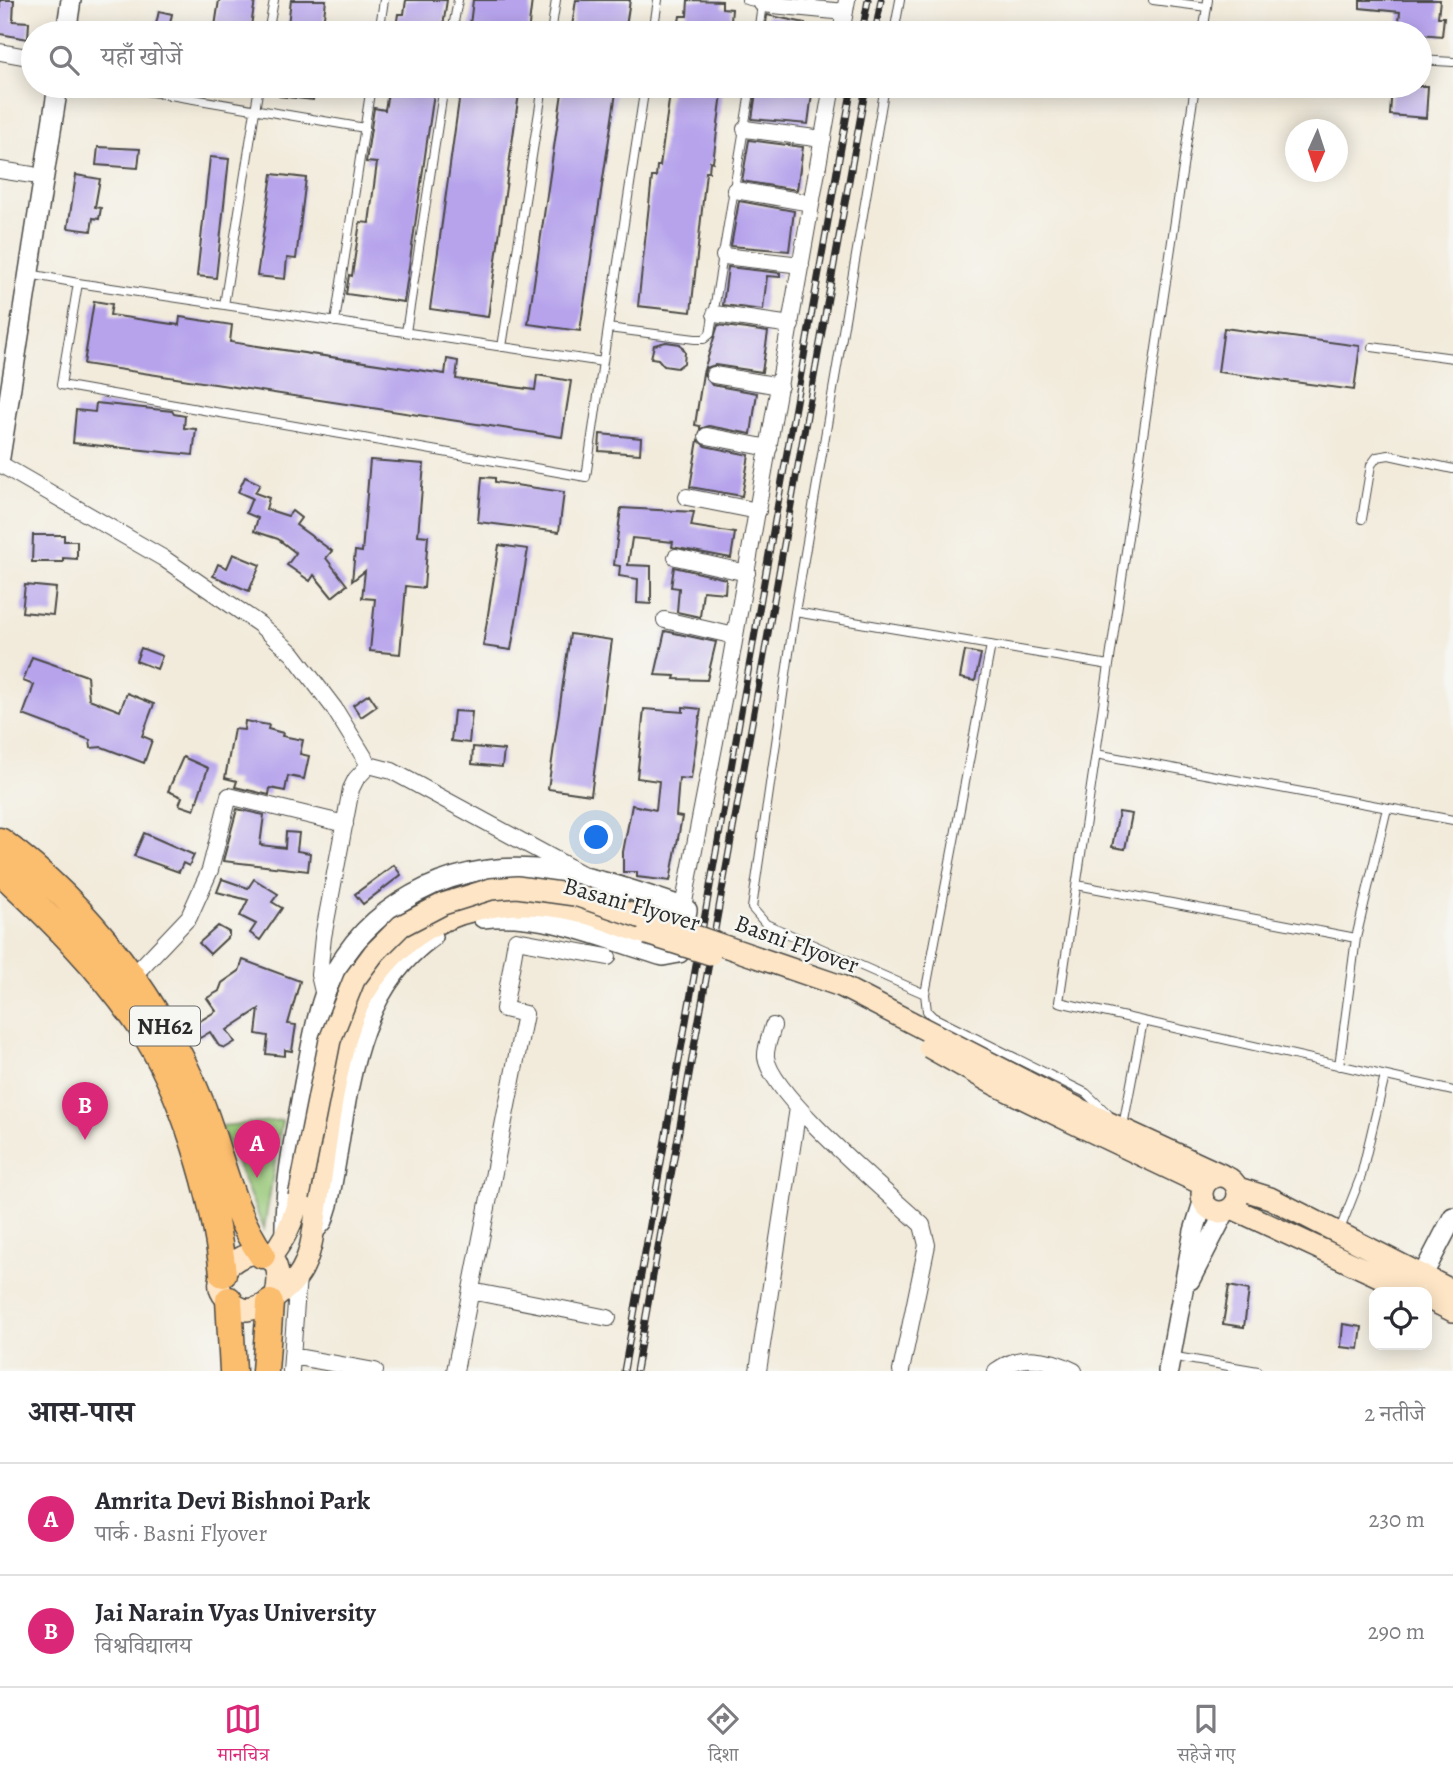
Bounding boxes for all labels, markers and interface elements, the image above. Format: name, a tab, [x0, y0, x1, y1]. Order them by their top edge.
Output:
search box	[21, 21, 1432, 98]
text: यहाँ खोजें	[101, 39, 182, 74]
icon: search	[45, 41, 83, 79]
north arrow	[1285, 119, 1348, 182]
your location	[579, 820, 613, 854]
street label: Basani Flyover	[560, 869, 704, 939]
street label: Basni Flyover	[730, 907, 864, 981]
road number: NH62	[130, 1007, 200, 1046]
pin: B	[62, 1082, 108, 1140]
pin: A	[234, 1120, 280, 1178]
map controls	[1369, 1287, 1432, 1350]
button: locate	[1369, 1287, 1432, 1350]
text: आस-पास	[28, 1392, 134, 1432]
text: 2 नतीजे	[1364, 1398, 1425, 1429]
text: Amrita Devi Bishnoi Park	[95, 1483, 370, 1518]
text: A	[44, 1504, 58, 1535]
text: 230 m	[1369, 1504, 1425, 1535]
text: पार्क · Basni Flyover	[95, 1518, 267, 1549]
text: Jai Narain Vyas University	[95, 1595, 376, 1630]
text: B	[44, 1616, 58, 1647]
text: 290 m	[1368, 1616, 1425, 1647]
text: विश्वविद्यालय	[95, 1630, 192, 1661]
tab: मानचित्र	[218, 1700, 269, 1773]
tab: दिशा	[704, 1700, 742, 1773]
tab: सहेजे गए	[1178, 1700, 1235, 1773]

